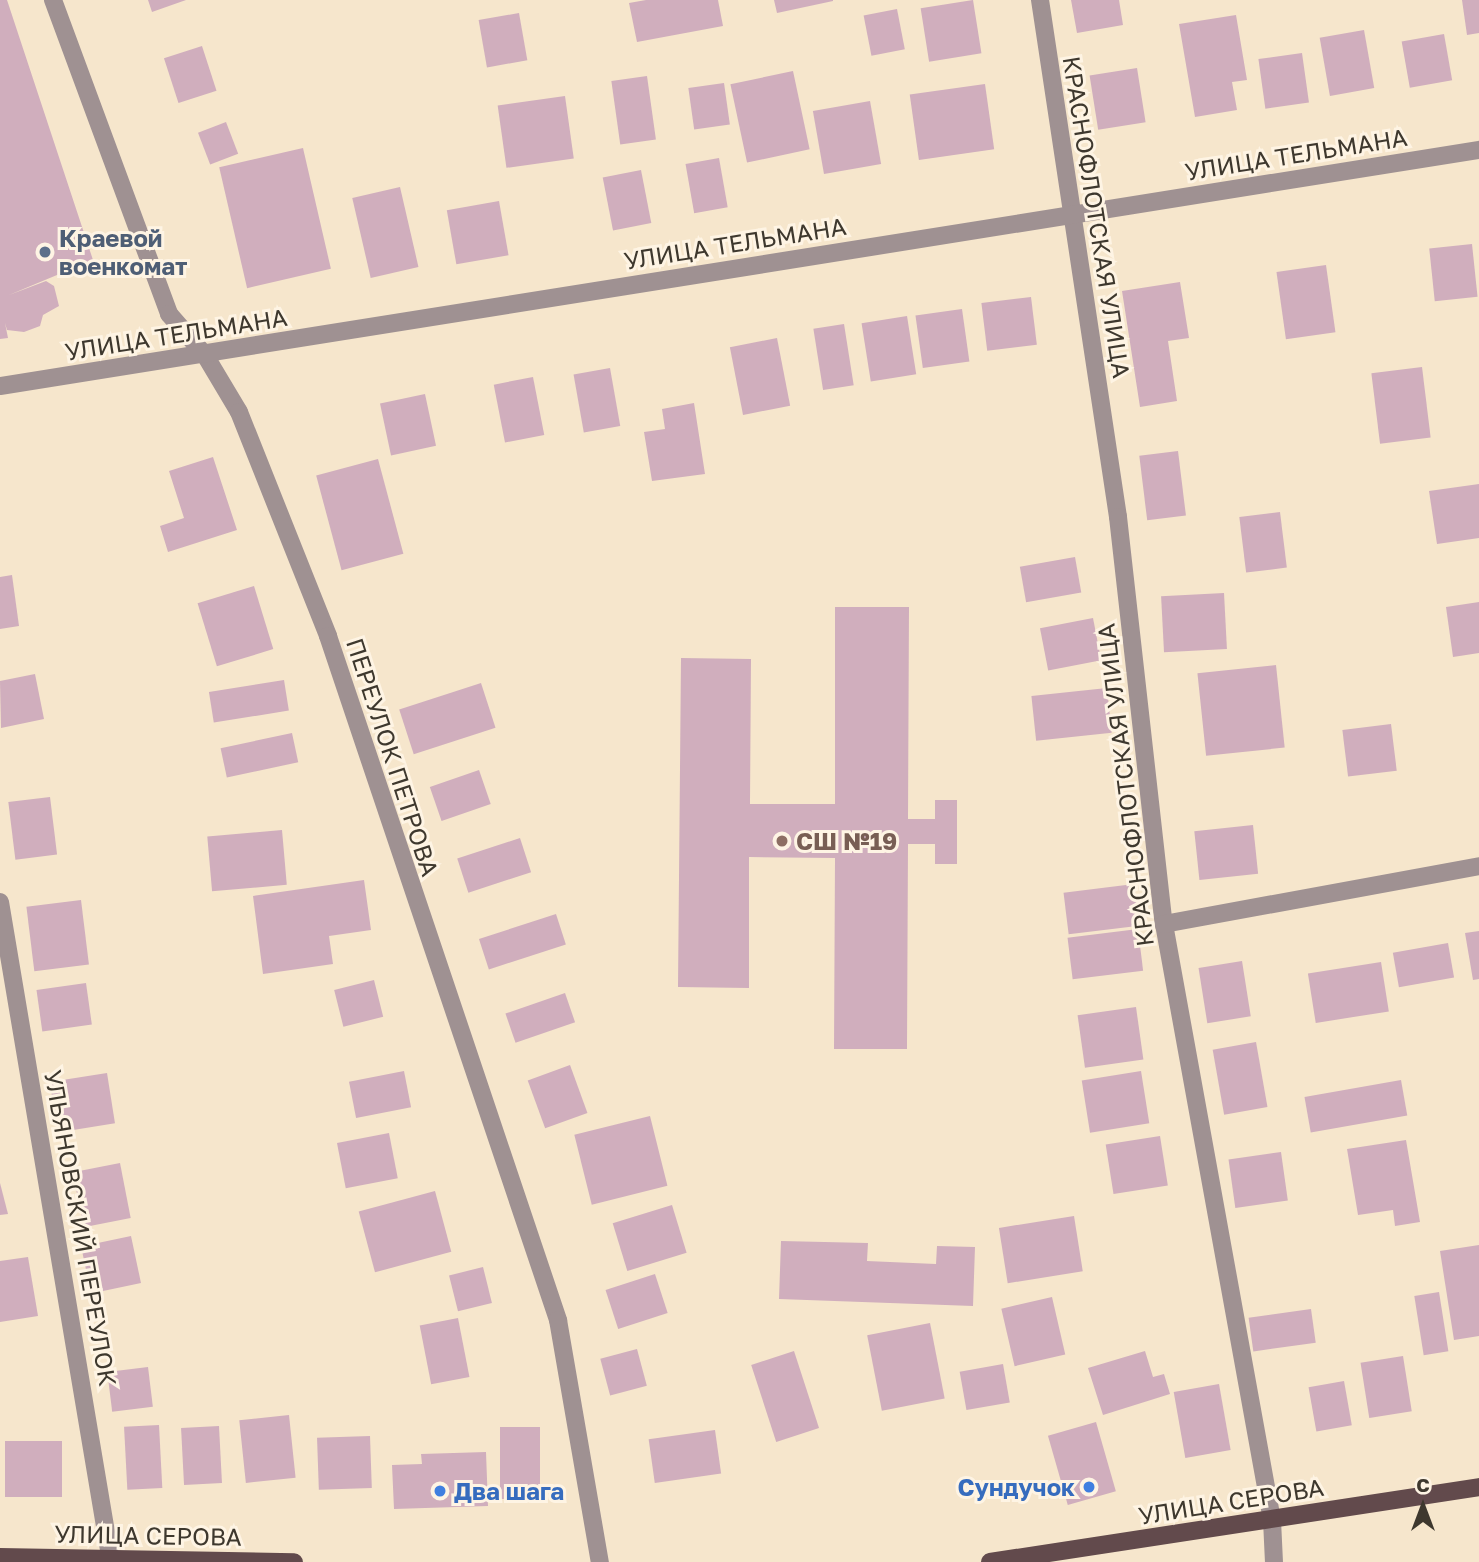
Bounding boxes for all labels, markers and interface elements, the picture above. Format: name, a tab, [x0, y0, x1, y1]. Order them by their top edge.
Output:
street label: КРАСНОФЛОТСКАЯ УЛИЦА	[1057, 54, 1137, 380]
street label: УЛИЦА ТЕЛЬМАНА	[1183, 122, 1409, 186]
street label: УЛИЦА ТЕЛЬМАНА	[622, 211, 848, 275]
place label: Краевой военкомат	[59, 224, 187, 280]
marker: Краевой военкомат	[37, 244, 53, 260]
street label: УЛИЦА ТЕЛЬМАНА	[63, 302, 289, 366]
street label: КРАСНОФЛОТСКАЯ УЛИЦА	[1091, 622, 1159, 948]
street label: ПЕРЕУЛОК ПЕТРОВА	[341, 634, 445, 880]
place label: СШ №19	[796, 827, 897, 855]
marker: СШ №19	[774, 833, 790, 849]
street label: УЛЬЯНОВСКИЙ ПЕРЕУЛОК	[39, 1068, 123, 1388]
north arrow	[1388, 1471, 1458, 1541]
street label: УЛИЦА СЕРОВА	[1136, 1472, 1326, 1530]
place label: Сундучок	[957, 1473, 1075, 1501]
text: С	[1416, 1473, 1430, 1496]
place label: Два шага	[454, 1477, 564, 1505]
marker: Сундучок	[1081, 1479, 1097, 1495]
marker: Два шага	[432, 1483, 448, 1499]
street label: УЛИЦА СЕРОВА	[54, 1519, 242, 1551]

